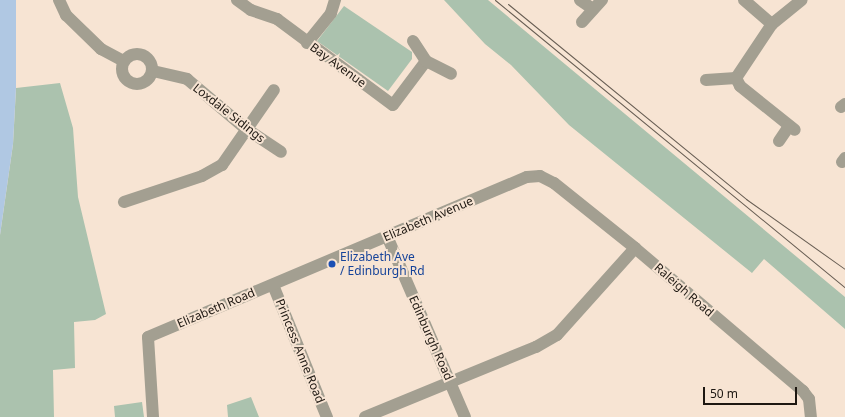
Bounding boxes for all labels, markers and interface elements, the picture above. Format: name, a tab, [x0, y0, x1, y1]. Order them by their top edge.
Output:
street label: Bay Avenue	[307, 40, 369, 90]
street label: Loxdale Sidings	[190, 80, 268, 146]
street label: Elizabeth Avenue	[381, 194, 475, 244]
place label: Elizabeth Ave / Edinburgh Rd	[340, 250, 425, 278]
marker: Elizabeth Ave / Edinburgh Rd	[327, 259, 337, 269]
street label: Raleigh Road	[651, 260, 717, 320]
street label: Elizabeth Road	[175, 285, 257, 331]
street label: Edinburgh Road	[406, 294, 456, 382]
street label: Princess Anne Road	[273, 297, 327, 405]
scale bar	[705, 379, 799, 405]
text: 50 m	[710, 385, 738, 402]

